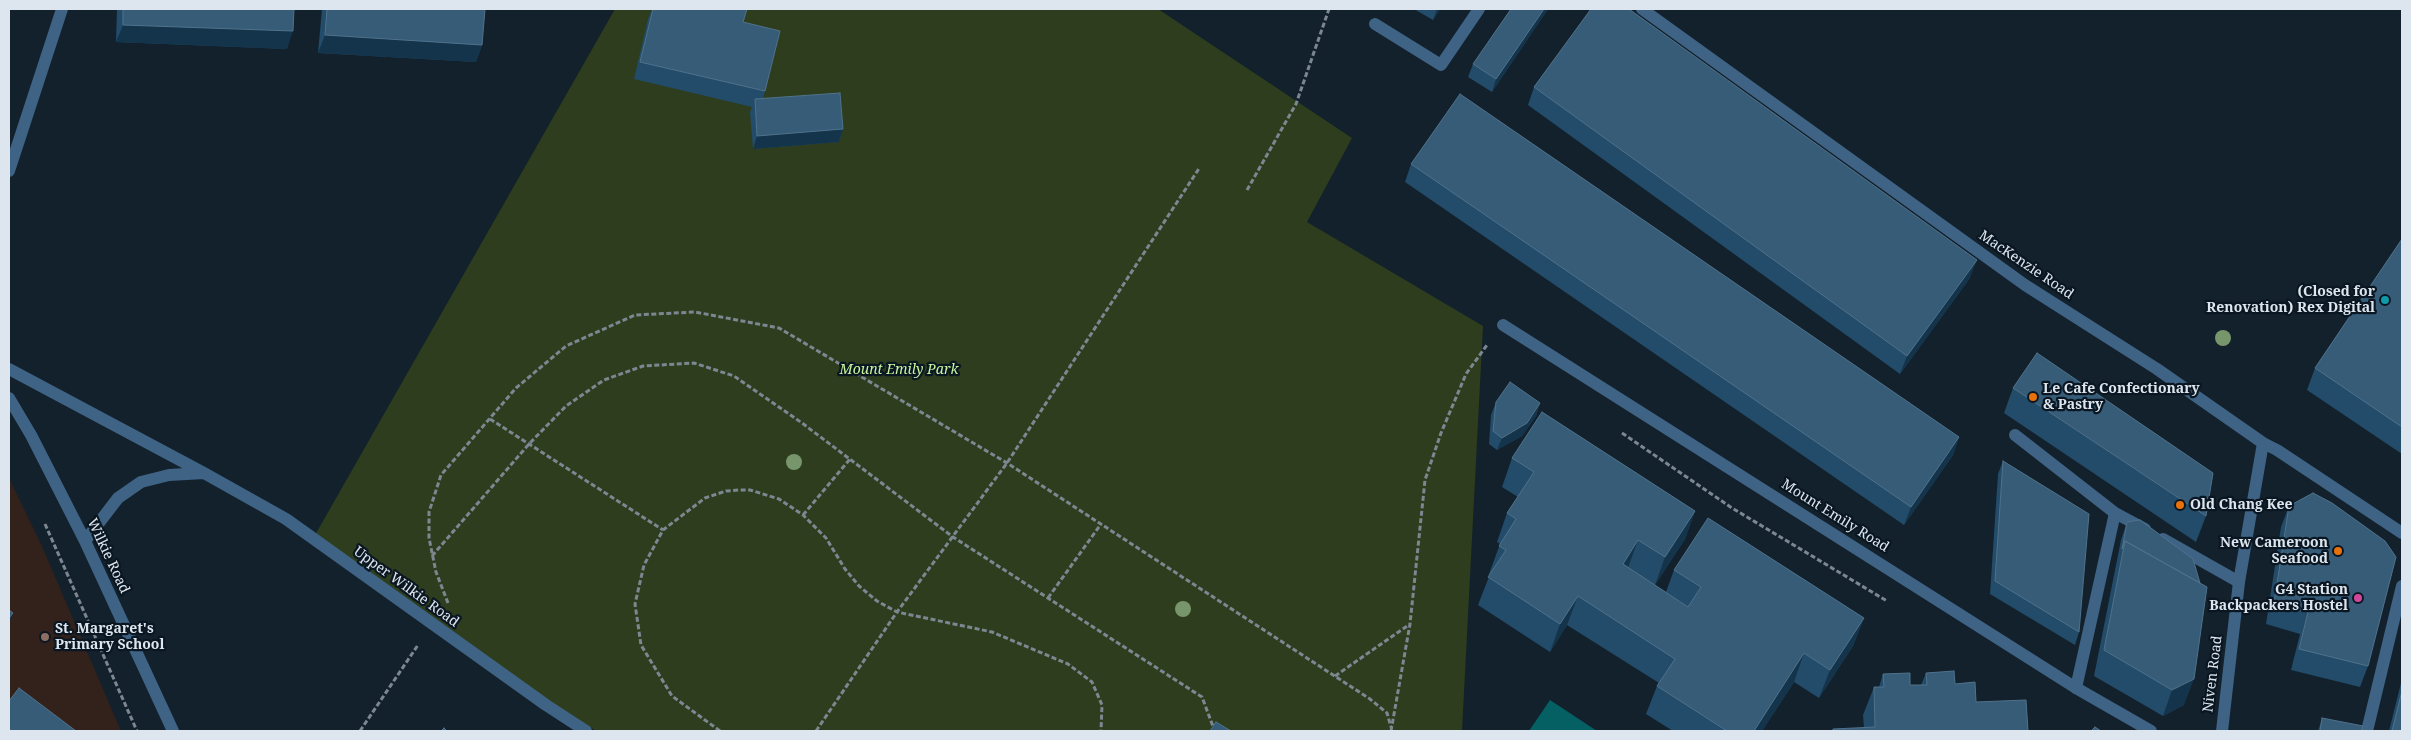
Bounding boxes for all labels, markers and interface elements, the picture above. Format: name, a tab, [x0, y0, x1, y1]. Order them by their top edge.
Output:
street label: MacKenzie Road	[1976, 227, 2076, 303]
place label: (Closed for Renovation) Rex Digital	[2206, 284, 2375, 316]
marker: (Closed for Renovation) Rex Digital	[2379, 294, 2391, 306]
park label: Mount Emily Park	[840, 362, 958, 378]
place label: Le Cafe Confectionary & Pastry	[2043, 381, 2200, 414]
marker: Le Cafe Confectionary & Pastry	[2027, 391, 2039, 403]
street label: Mount Emily Road	[1778, 476, 1892, 556]
place label: Old Chang Kee	[2190, 497, 2293, 513]
marker: Old Chang Kee	[2174, 499, 2186, 511]
street label: Wilkie Road	[83, 516, 133, 596]
place label: New Cameroon Seafood	[2220, 535, 2328, 568]
street label: Upper Wilkie Road	[350, 543, 462, 631]
marker: New Cameroon Seafood	[2332, 545, 2344, 557]
place label: G4 Station Backpackers Hostel	[2209, 582, 2348, 614]
marker: G4 Station Backpackers Hostel	[2352, 592, 2364, 604]
place label: St. Margaret's Primary School	[55, 621, 164, 654]
marker: St. Margaret's Primary School	[39, 631, 51, 643]
street label: Niven Road	[2200, 635, 2226, 713]

